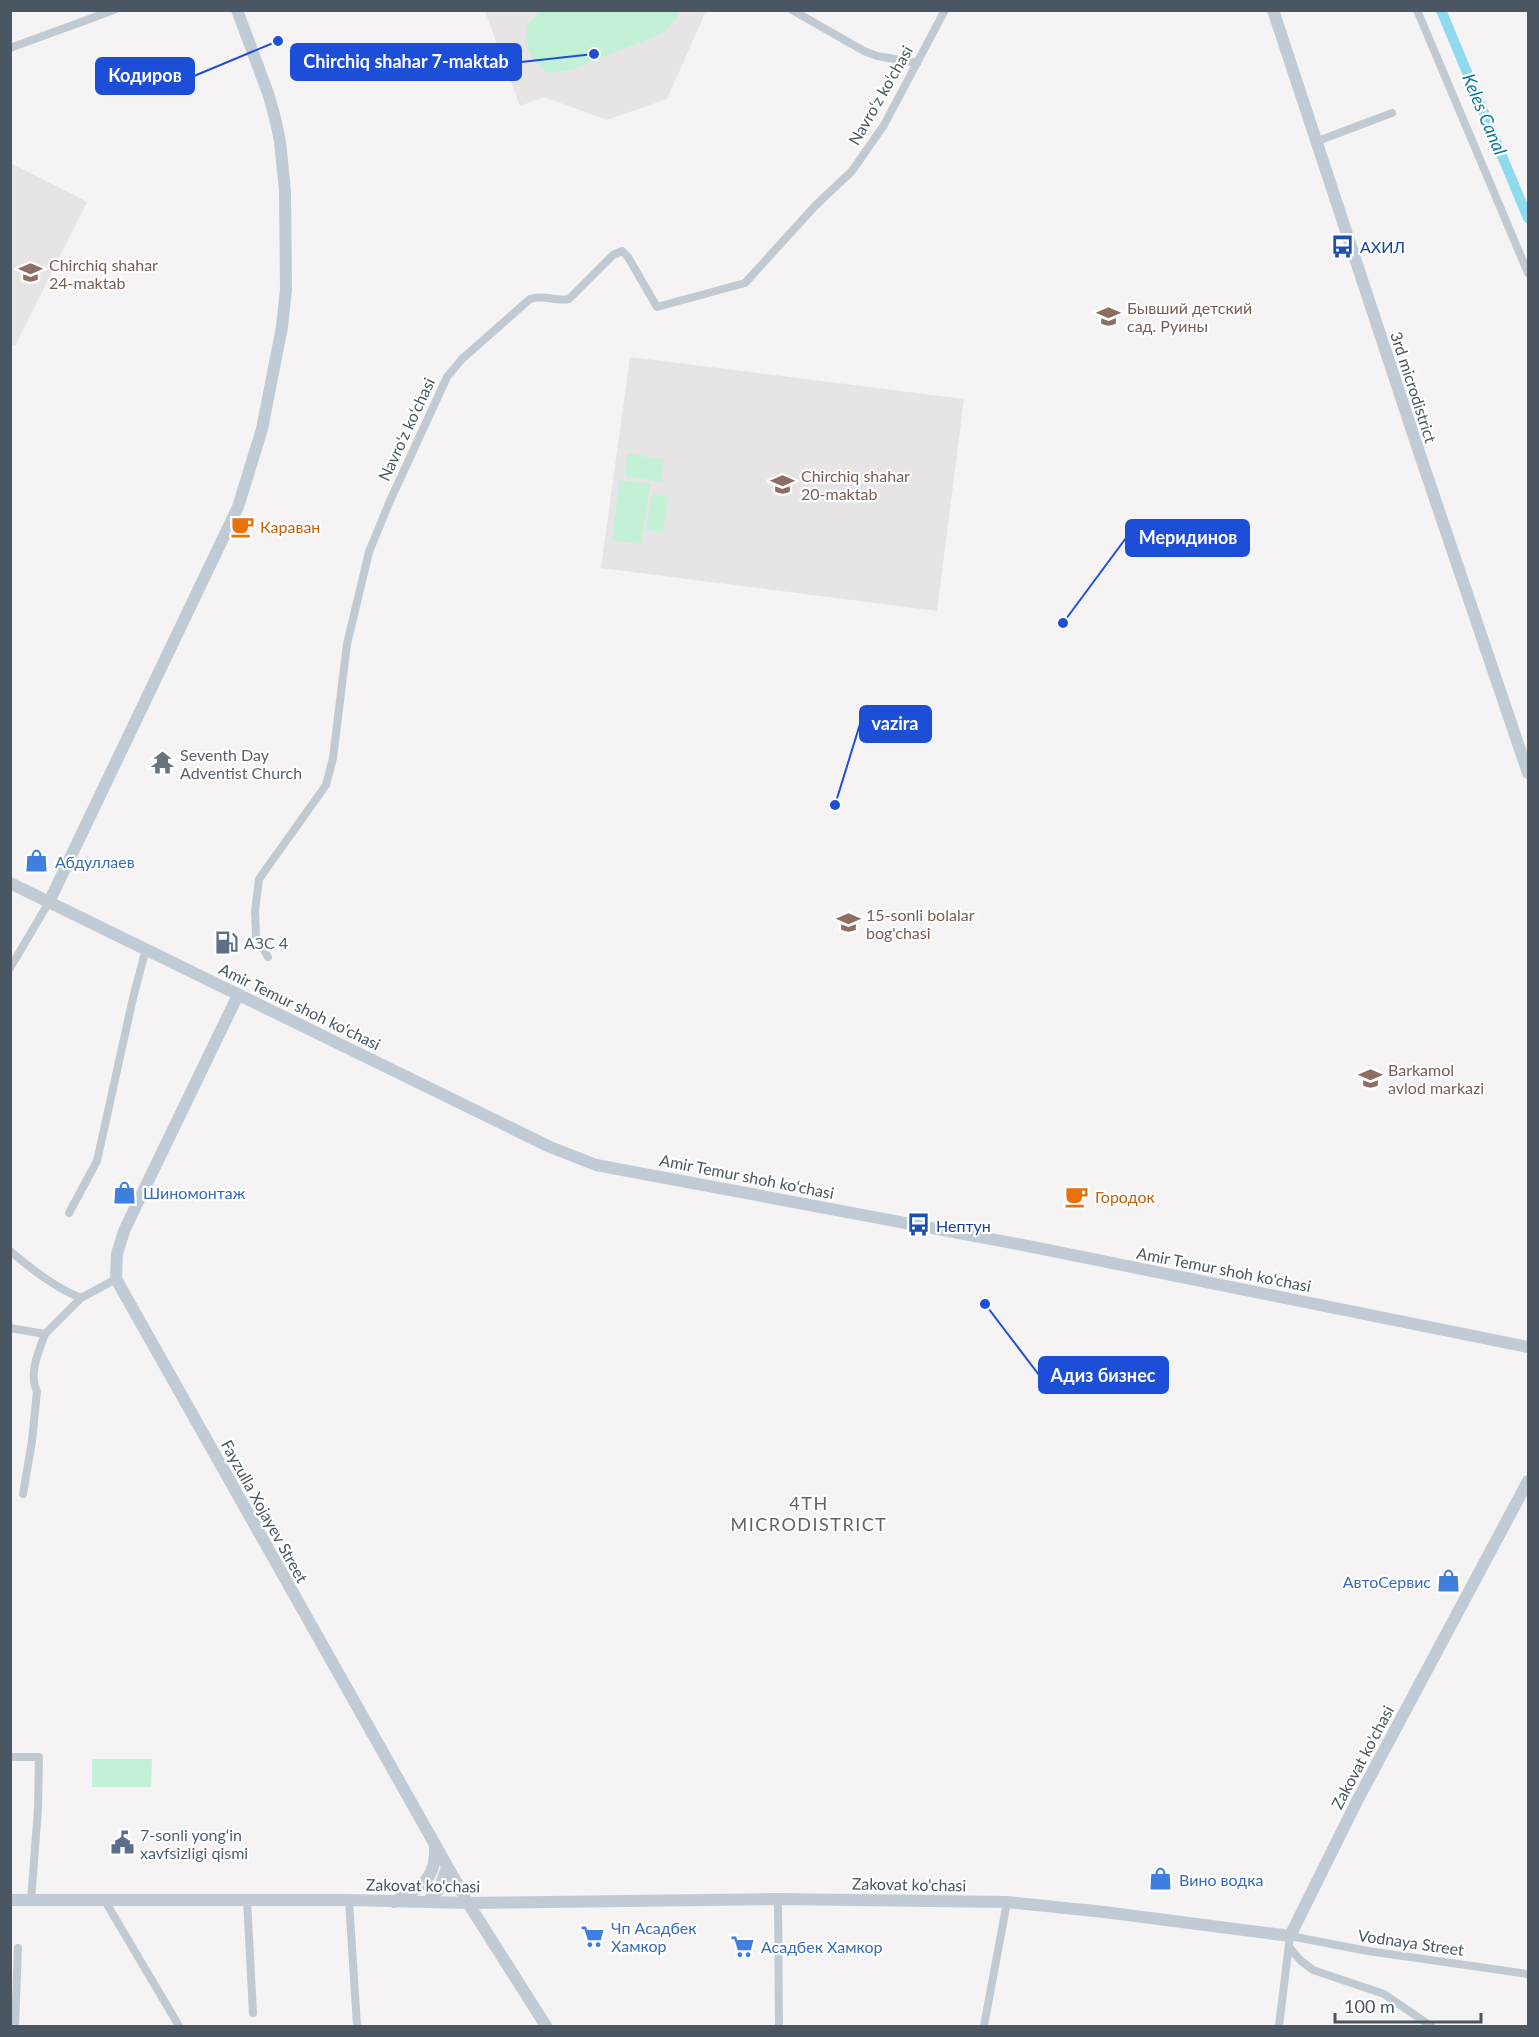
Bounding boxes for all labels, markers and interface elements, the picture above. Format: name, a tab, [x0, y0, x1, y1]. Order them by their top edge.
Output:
street label: Navro‘z ko‘chasi	[844, 42, 916, 148]
callout: Chirchiq shahar 7-maktab	[291, 44, 521, 80]
text: Chirchiq shahar 7-maktab	[303, 50, 509, 72]
callout: Кодиров	[96, 58, 194, 94]
text: Кодиров	[108, 64, 182, 86]
water label: Keles Canal	[1458, 70, 1512, 158]
bus stop icon: АХИЛ	[1329, 233, 1355, 259]
place label: АХИЛ	[1360, 237, 1405, 256]
place label: Chirchiq shahar 24-maktab	[49, 255, 158, 292]
school or university icon: Chirchiq shahar 24-maktab	[18, 260, 44, 286]
place label: Бывший детский сад. Руины	[1127, 298, 1252, 335]
school or university icon: Бывший детский сад. Руины	[1096, 303, 1122, 329]
street label: 3rd microdistrict	[1387, 329, 1441, 445]
street label: Navro‘z ko‘chasi	[374, 374, 438, 484]
place label: Chirchiq shahar 20-maktab	[801, 466, 910, 503]
school or university icon: Chirchiq shahar 20-maktab	[770, 471, 796, 497]
cafe icon: Караван	[229, 513, 255, 539]
place label: Караван	[260, 517, 320, 536]
callout: Меридинов	[1126, 520, 1249, 556]
text: Меридинов	[1139, 526, 1237, 548]
callout: vazira	[860, 706, 931, 742]
text: vazira	[872, 712, 919, 734]
place label: Seventh Day Adventist Church	[180, 745, 302, 782]
temple icon: Seventh Day Adventist Church	[149, 750, 175, 776]
shop icon: Абдуллаев	[24, 848, 50, 874]
place label: Абдуллаев	[55, 852, 135, 871]
place label: 15-sonli bolalar bog'chasi	[866, 905, 975, 942]
school or university icon: 15-sonli bolalar bog'chasi	[835, 910, 861, 936]
fuel station icon: АЗС 4	[213, 929, 239, 955]
place label: АЗС 4	[244, 933, 288, 952]
street label: Amir Temur shoh ko‘chasi	[216, 959, 384, 1053]
place label: Barkamol avlod markazi	[1388, 1060, 1484, 1097]
school or university icon: Barkamol avlod markazi	[1357, 1065, 1383, 1091]
street label: Amir Temur shoh ko‘chasi	[658, 1150, 836, 1202]
shop icon: Шиномонтаж	[112, 1179, 138, 1205]
place label: Шиномонтаж	[143, 1183, 246, 1202]
cafe icon: Городок	[1064, 1183, 1090, 1209]
place label: Городок	[1095, 1187, 1155, 1206]
bus stop icon: Нептун	[905, 1212, 931, 1238]
place label: Нептун	[936, 1216, 991, 1235]
street label: Amir Temur shoh ko‘chasi	[1135, 1243, 1313, 1295]
callout: Адиз бизнес	[1039, 1357, 1168, 1393]
text: Адиз бизнес	[1050, 1364, 1156, 1386]
street label: Fayzulla Xojayev Street	[218, 1436, 312, 1586]
district label: 4TH MICRODISTRICT	[731, 1492, 887, 1535]
shop icon: АвтоСервис	[1436, 1568, 1462, 1594]
place label: АвтоСервис	[1343, 1572, 1431, 1591]
street label: Zakovat ko'chasi	[1327, 1702, 1397, 1812]
place label: 7-sonli yong‘in xavfsizligi qismi	[140, 1825, 248, 1862]
public building icon: 7-sonli yong‘in xavfsizligi qismi	[109, 1830, 135, 1856]
shop icon: Вино водка	[1148, 1866, 1174, 1892]
place label: Вино водка	[1179, 1870, 1263, 1889]
street label: Zakovat ko'chasi	[852, 1874, 966, 1894]
street label: Zakovat ko'chasi	[366, 1875, 480, 1895]
place label: Чп Асадбек Хамкор	[611, 1918, 697, 1955]
supermarket icon: Чп Асадбек Хамкор	[580, 1923, 606, 1949]
street label: Vodnaya Street	[1357, 1925, 1465, 1959]
supermarket icon: Асадбек Хамкор	[730, 1933, 756, 1959]
place label: Асадбек Хамкор	[761, 1937, 883, 1956]
scale bar	[1335, 1986, 1480, 2024]
text: 100 m	[1344, 1995, 1395, 2017]

